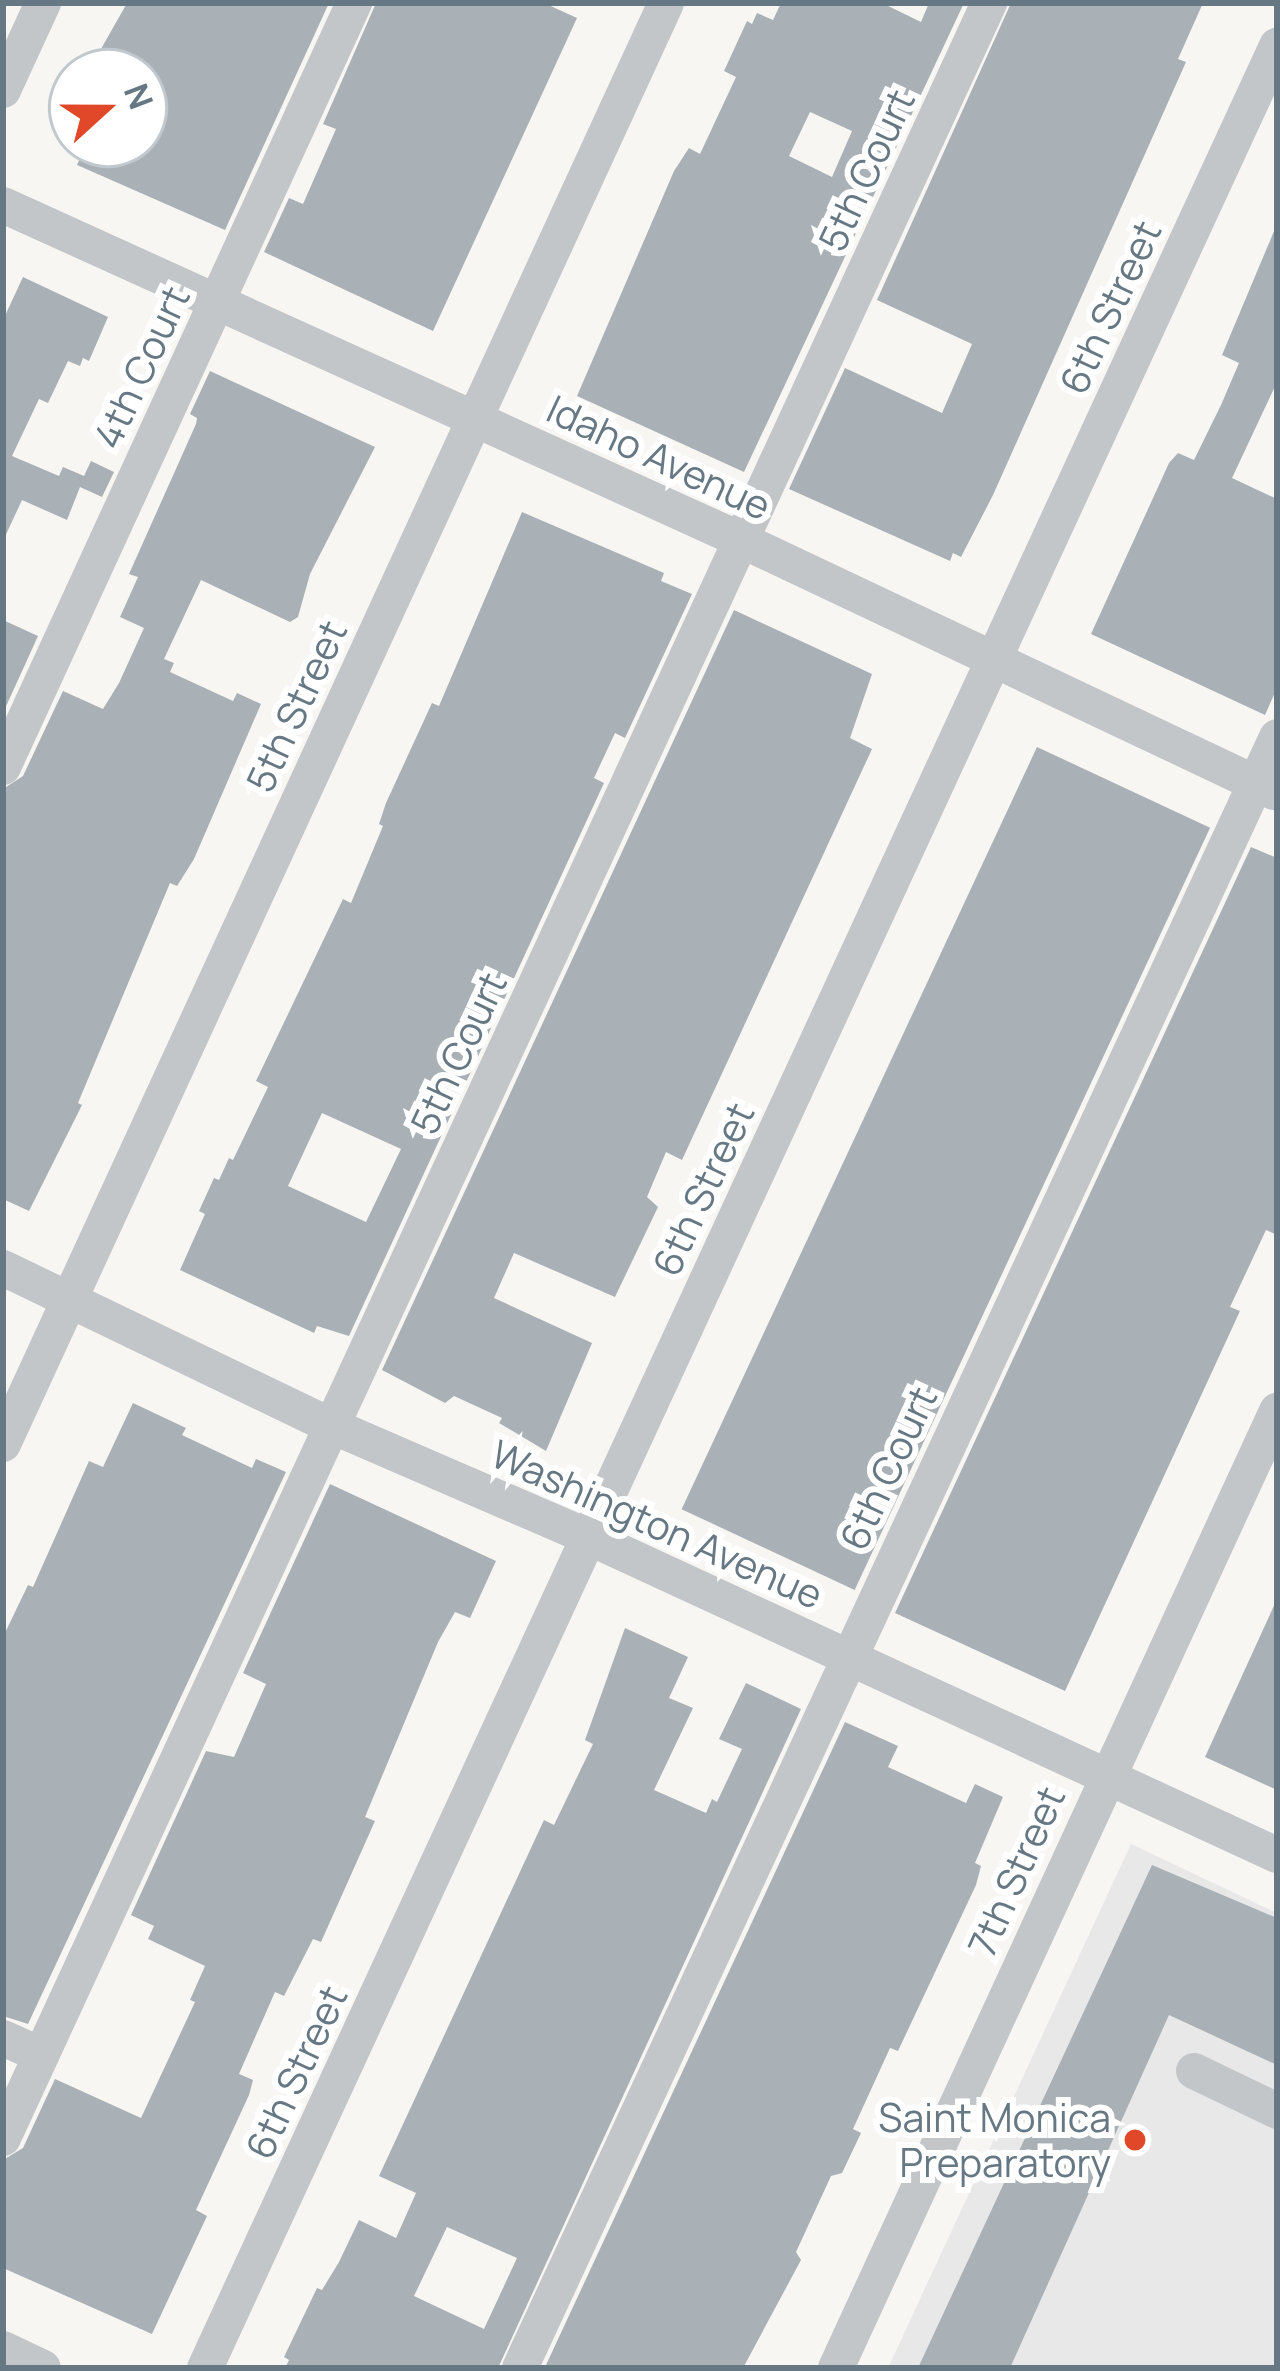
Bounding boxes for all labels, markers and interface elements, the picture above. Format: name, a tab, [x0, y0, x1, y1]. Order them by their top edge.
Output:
north arrow	[48, 48, 168, 168]
text: N	[114, 77, 165, 115]
street label: 5th Court	[808, 82, 924, 258]
street label: 6th Street	[1050, 213, 1170, 401]
street label: 4th Court	[83, 279, 199, 455]
street label: Idaho Avenue	[540, 385, 778, 529]
street label: 5th Street	[236, 613, 356, 799]
street label: 5th Court	[400, 965, 516, 1141]
street label: 6th Street	[643, 1095, 763, 1283]
street label: 6th Court	[830, 1379, 946, 1557]
street label: Washington Avenue	[484, 1430, 830, 1618]
street label: 7th Street	[958, 1779, 1074, 1963]
street label: 6th Street	[236, 1978, 356, 2166]
place label: Saint Monica Preparatory	[878, 2095, 1111, 2186]
marker: Saint Monica Preparatory	[1122, 2127, 1148, 2153]

